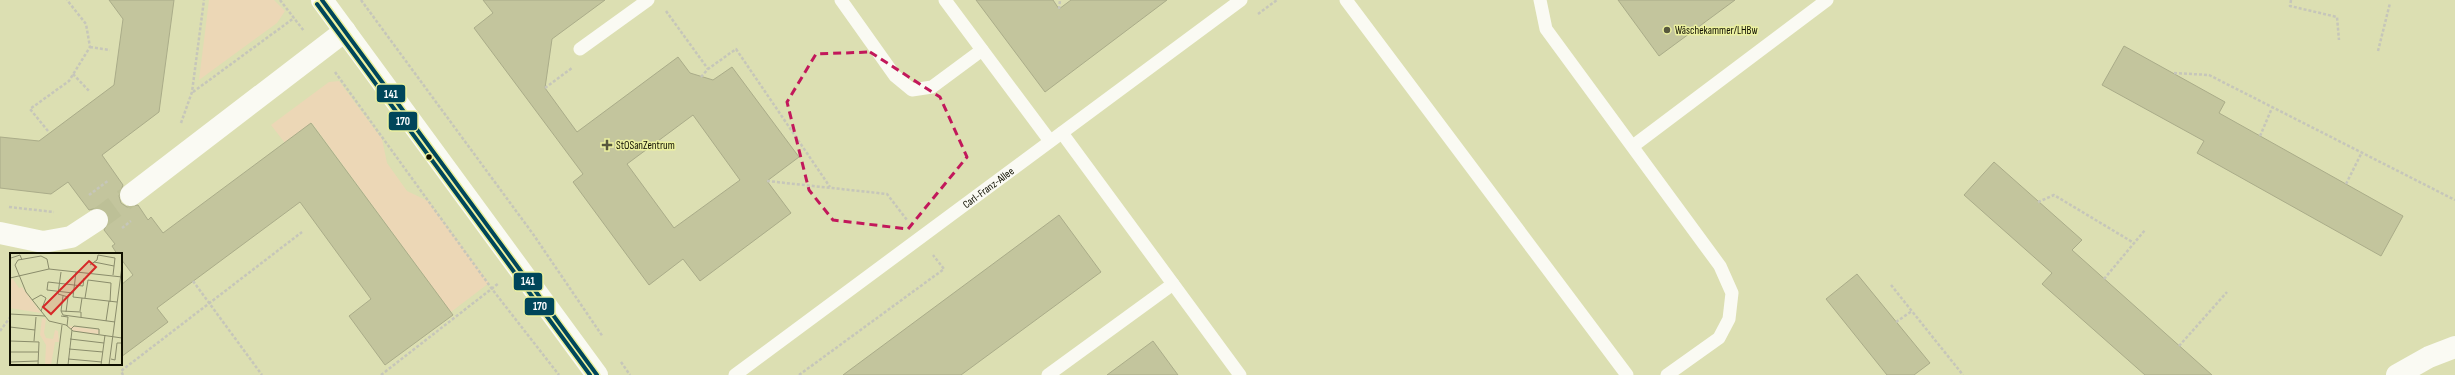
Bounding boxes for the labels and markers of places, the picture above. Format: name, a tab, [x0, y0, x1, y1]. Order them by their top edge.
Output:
place label: Wäschekammer/LHBw	[1675, 24, 1758, 37]
marker: Wäschekammer/LHBw	[1662, 25, 1672, 35]
marker: StOSanZentrum	[601, 139, 613, 151]
place label: StOSanZentrum	[616, 139, 675, 152]
unlabelled marker	[424, 152, 434, 162]

